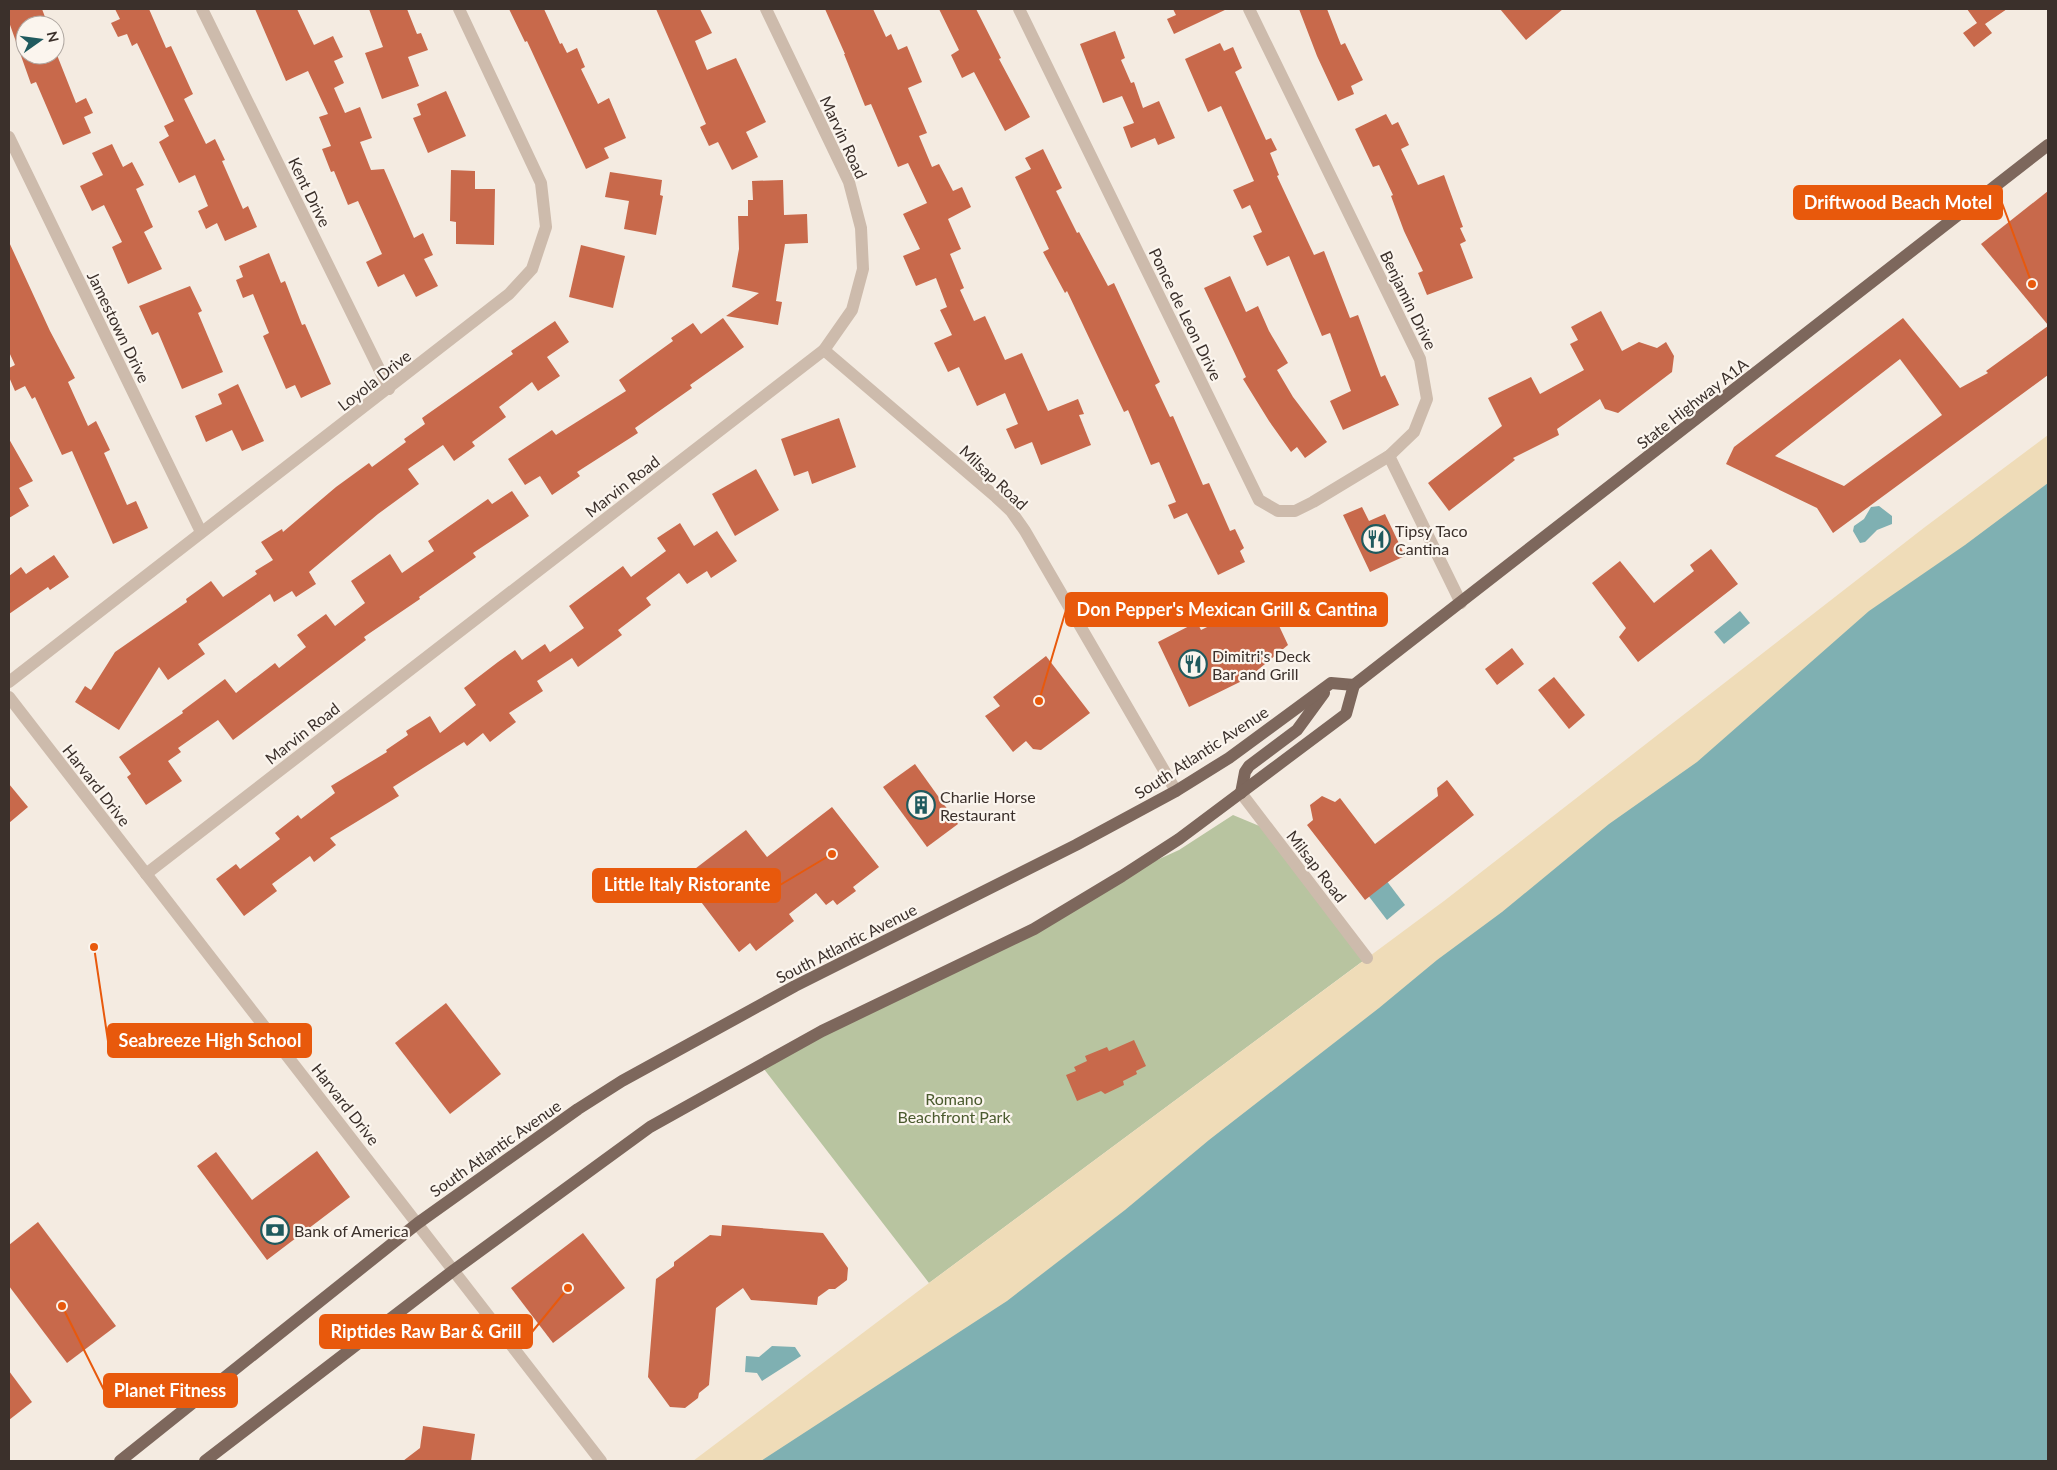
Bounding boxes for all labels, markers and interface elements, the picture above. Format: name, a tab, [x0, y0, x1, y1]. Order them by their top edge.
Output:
north arrow	[15, 15, 65, 65]
text: N	[44, 29, 63, 44]
street label: Marvin Road	[817, 93, 871, 181]
street label: Kent Drive	[285, 154, 335, 230]
callout: Driftwood Beach Motel	[1794, 186, 2002, 219]
text: Driftwood Beach Motel	[1804, 191, 1992, 213]
street label: Ponce de Leon Drive	[1146, 245, 1226, 383]
street label: Benjamin Drive	[1377, 247, 1441, 353]
street label: Jamestown Drive	[84, 268, 154, 386]
street label: Loyola Drive	[334, 346, 414, 414]
street label: State Highway A1A	[1633, 354, 1752, 452]
street label: Milsap Road	[956, 441, 1032, 513]
street label: Marvin Road	[581, 451, 663, 521]
place label: Tipsy Taco Cantina	[1395, 521, 1468, 558]
restaurant icon: Tipsy Taco Cantina	[1361, 524, 1391, 554]
callout: Don Pepper's Mexican Grill & Cantina	[1066, 593, 1387, 626]
text: Don Pepper's Mexican Grill & Cantina	[1077, 598, 1377, 620]
place label: Dimitri's Deck Bar and Grill	[1212, 646, 1312, 683]
restaurant icon: Dimitri's Deck Bar and Grill	[1178, 649, 1208, 679]
street label: Marvin Road	[261, 698, 343, 768]
street label: South Atlantic Avenue	[1131, 702, 1271, 802]
street label: Harvard Drive	[59, 740, 135, 830]
place label: Charlie Horse Restaurant	[940, 787, 1036, 824]
building icon: Charlie Horse Restaurant	[906, 790, 936, 820]
street label: Milsap Road	[1283, 826, 1351, 906]
callout: Little Italy Ristorante	[593, 869, 780, 902]
text: Little Italy Ristorante	[604, 873, 771, 895]
street label: South Atlantic Avenue	[772, 899, 920, 987]
callout: Seabreeze High School	[108, 1024, 311, 1057]
text: Seabreeze High School	[119, 1029, 301, 1051]
street label: Harvard Drive	[308, 1059, 384, 1149]
park label: Romano Beachfront Park	[897, 1089, 1011, 1126]
street label: South Atlantic Avenue	[426, 1096, 564, 1200]
bank icon: Bank of America	[260, 1215, 290, 1245]
place label: Bank of America	[294, 1221, 409, 1240]
callout: Riptides Raw Bar & Grill	[320, 1315, 532, 1348]
text: Riptides Raw Bar & Grill	[331, 1320, 521, 1342]
callout: Planet Fitness	[104, 1374, 237, 1407]
text: Planet Fitness	[114, 1379, 226, 1401]

